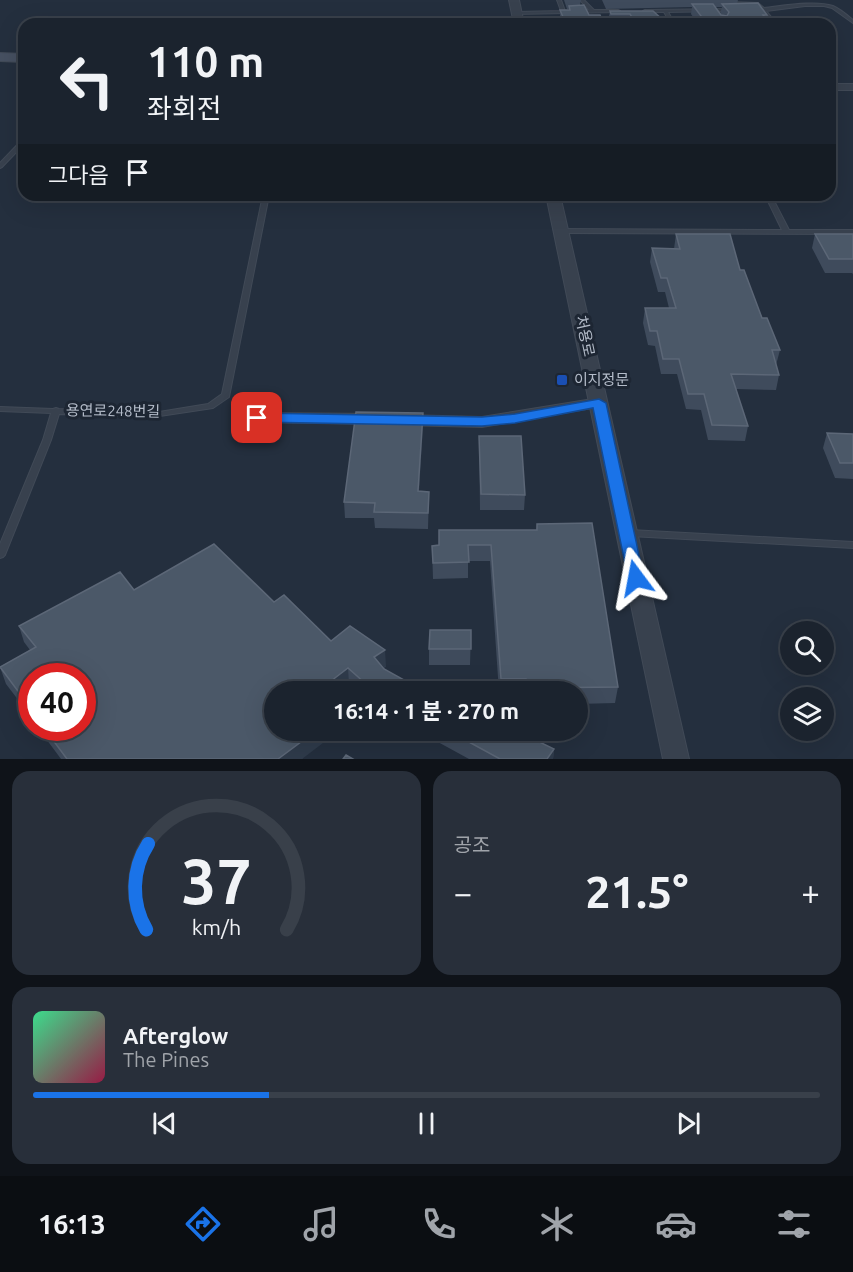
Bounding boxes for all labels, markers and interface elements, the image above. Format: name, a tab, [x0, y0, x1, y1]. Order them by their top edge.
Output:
text: 110 m	[147, 38, 264, 85]
icon: left	[48, 42, 126, 120]
text: 좌회전	[147, 93, 222, 123]
icon: arrive	[121, 156, 154, 189]
text: 그다음	[48, 162, 109, 187]
street label: 처용로	[573, 314, 598, 358]
place label: 이지정문	[574, 371, 629, 388]
marker: 이지정문	[555, 373, 569, 387]
pin	[231, 392, 282, 443]
street label: 용연로248번길	[66, 401, 160, 420]
icon: arrive	[240, 401, 273, 434]
position arrow	[604, 546, 668, 610]
map controls	[780, 621, 834, 741]
button: search	[780, 621, 834, 675]
speed limit sign: 40	[18, 663, 96, 741]
button: layers	[780, 687, 834, 741]
text: 16:14 · 1 분 · 270 m	[333, 698, 519, 723]
text: 공조	[454, 833, 490, 856]
text: 37	[181, 846, 251, 916]
text: 21.5°	[585, 866, 688, 917]
text: −	[454, 874, 472, 911]
text: +	[801, 874, 820, 911]
text: km/h	[191, 915, 241, 939]
text: Afterglow	[123, 1023, 228, 1048]
text: The Pines	[123, 1048, 209, 1071]
icon: previous	[148, 1107, 181, 1140]
icon: pause	[410, 1107, 443, 1140]
icon: next	[672, 1107, 705, 1140]
icon: directions	[182, 1203, 224, 1245]
icon: music	[300, 1203, 342, 1245]
icon: phone	[418, 1203, 460, 1245]
icon: climate	[536, 1203, 578, 1245]
icon: car	[655, 1203, 697, 1245]
icon: filters	[773, 1203, 815, 1245]
text: 16:13	[38, 1209, 106, 1239]

